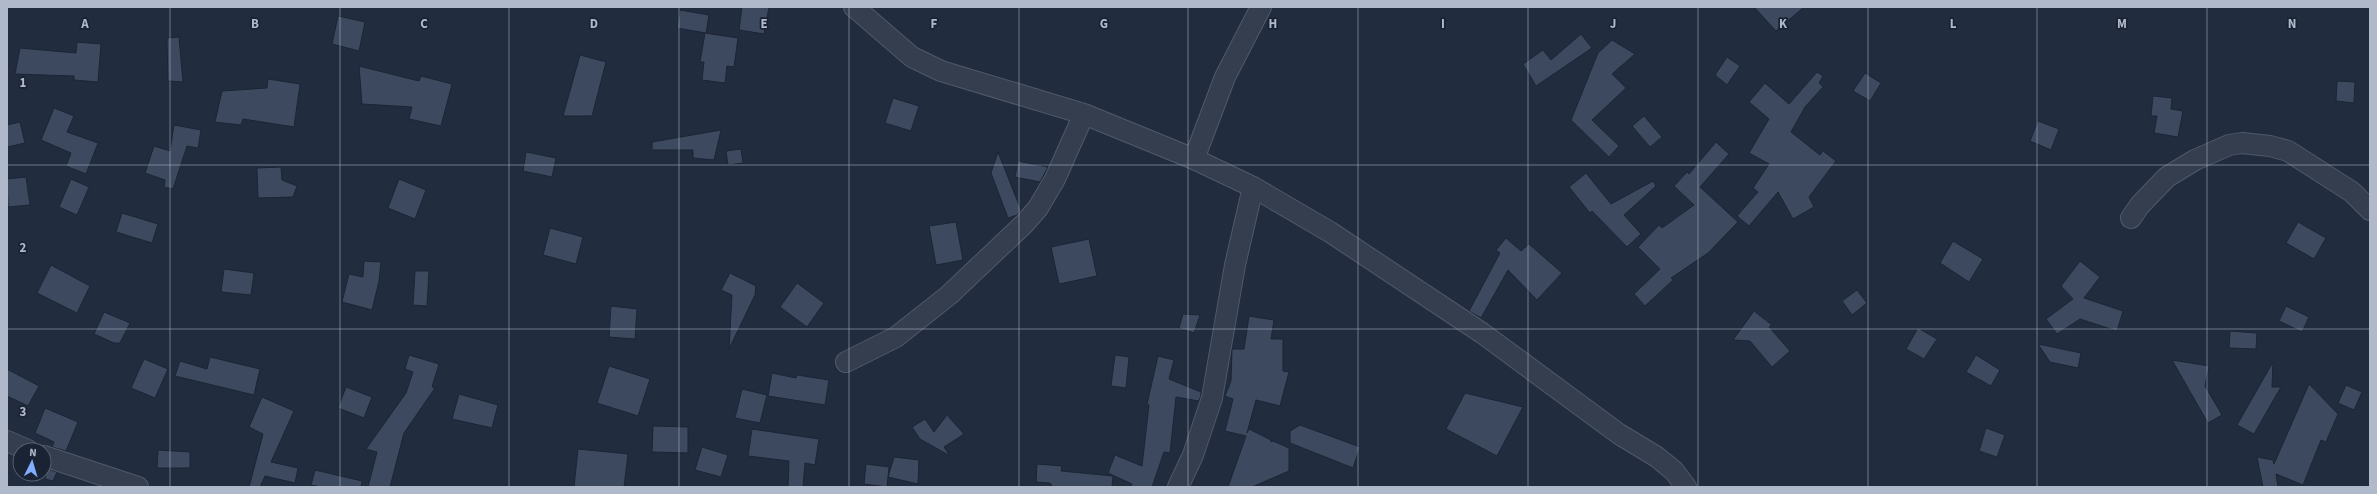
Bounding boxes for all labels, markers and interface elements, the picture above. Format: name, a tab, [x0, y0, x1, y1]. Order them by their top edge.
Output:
text: A	[80, 15, 89, 33]
text: B	[251, 15, 259, 33]
text: C	[420, 15, 428, 33]
text: D	[590, 15, 598, 33]
text: E	[760, 15, 768, 33]
text: F	[931, 15, 938, 33]
text: G	[1100, 15, 1108, 33]
text: H	[1269, 15, 1277, 33]
text: I	[1441, 15, 1445, 33]
text: J	[1610, 15, 1616, 33]
text: K	[1779, 15, 1788, 33]
text: L	[1950, 15, 1957, 33]
text: M	[2117, 15, 2127, 33]
text: N	[2288, 15, 2296, 33]
text: 1	[20, 74, 27, 92]
text: 2	[20, 239, 27, 257]
text: 3	[20, 403, 27, 421]
north arrow	[12, 442, 52, 482]
text: N	[29, 445, 37, 460]

